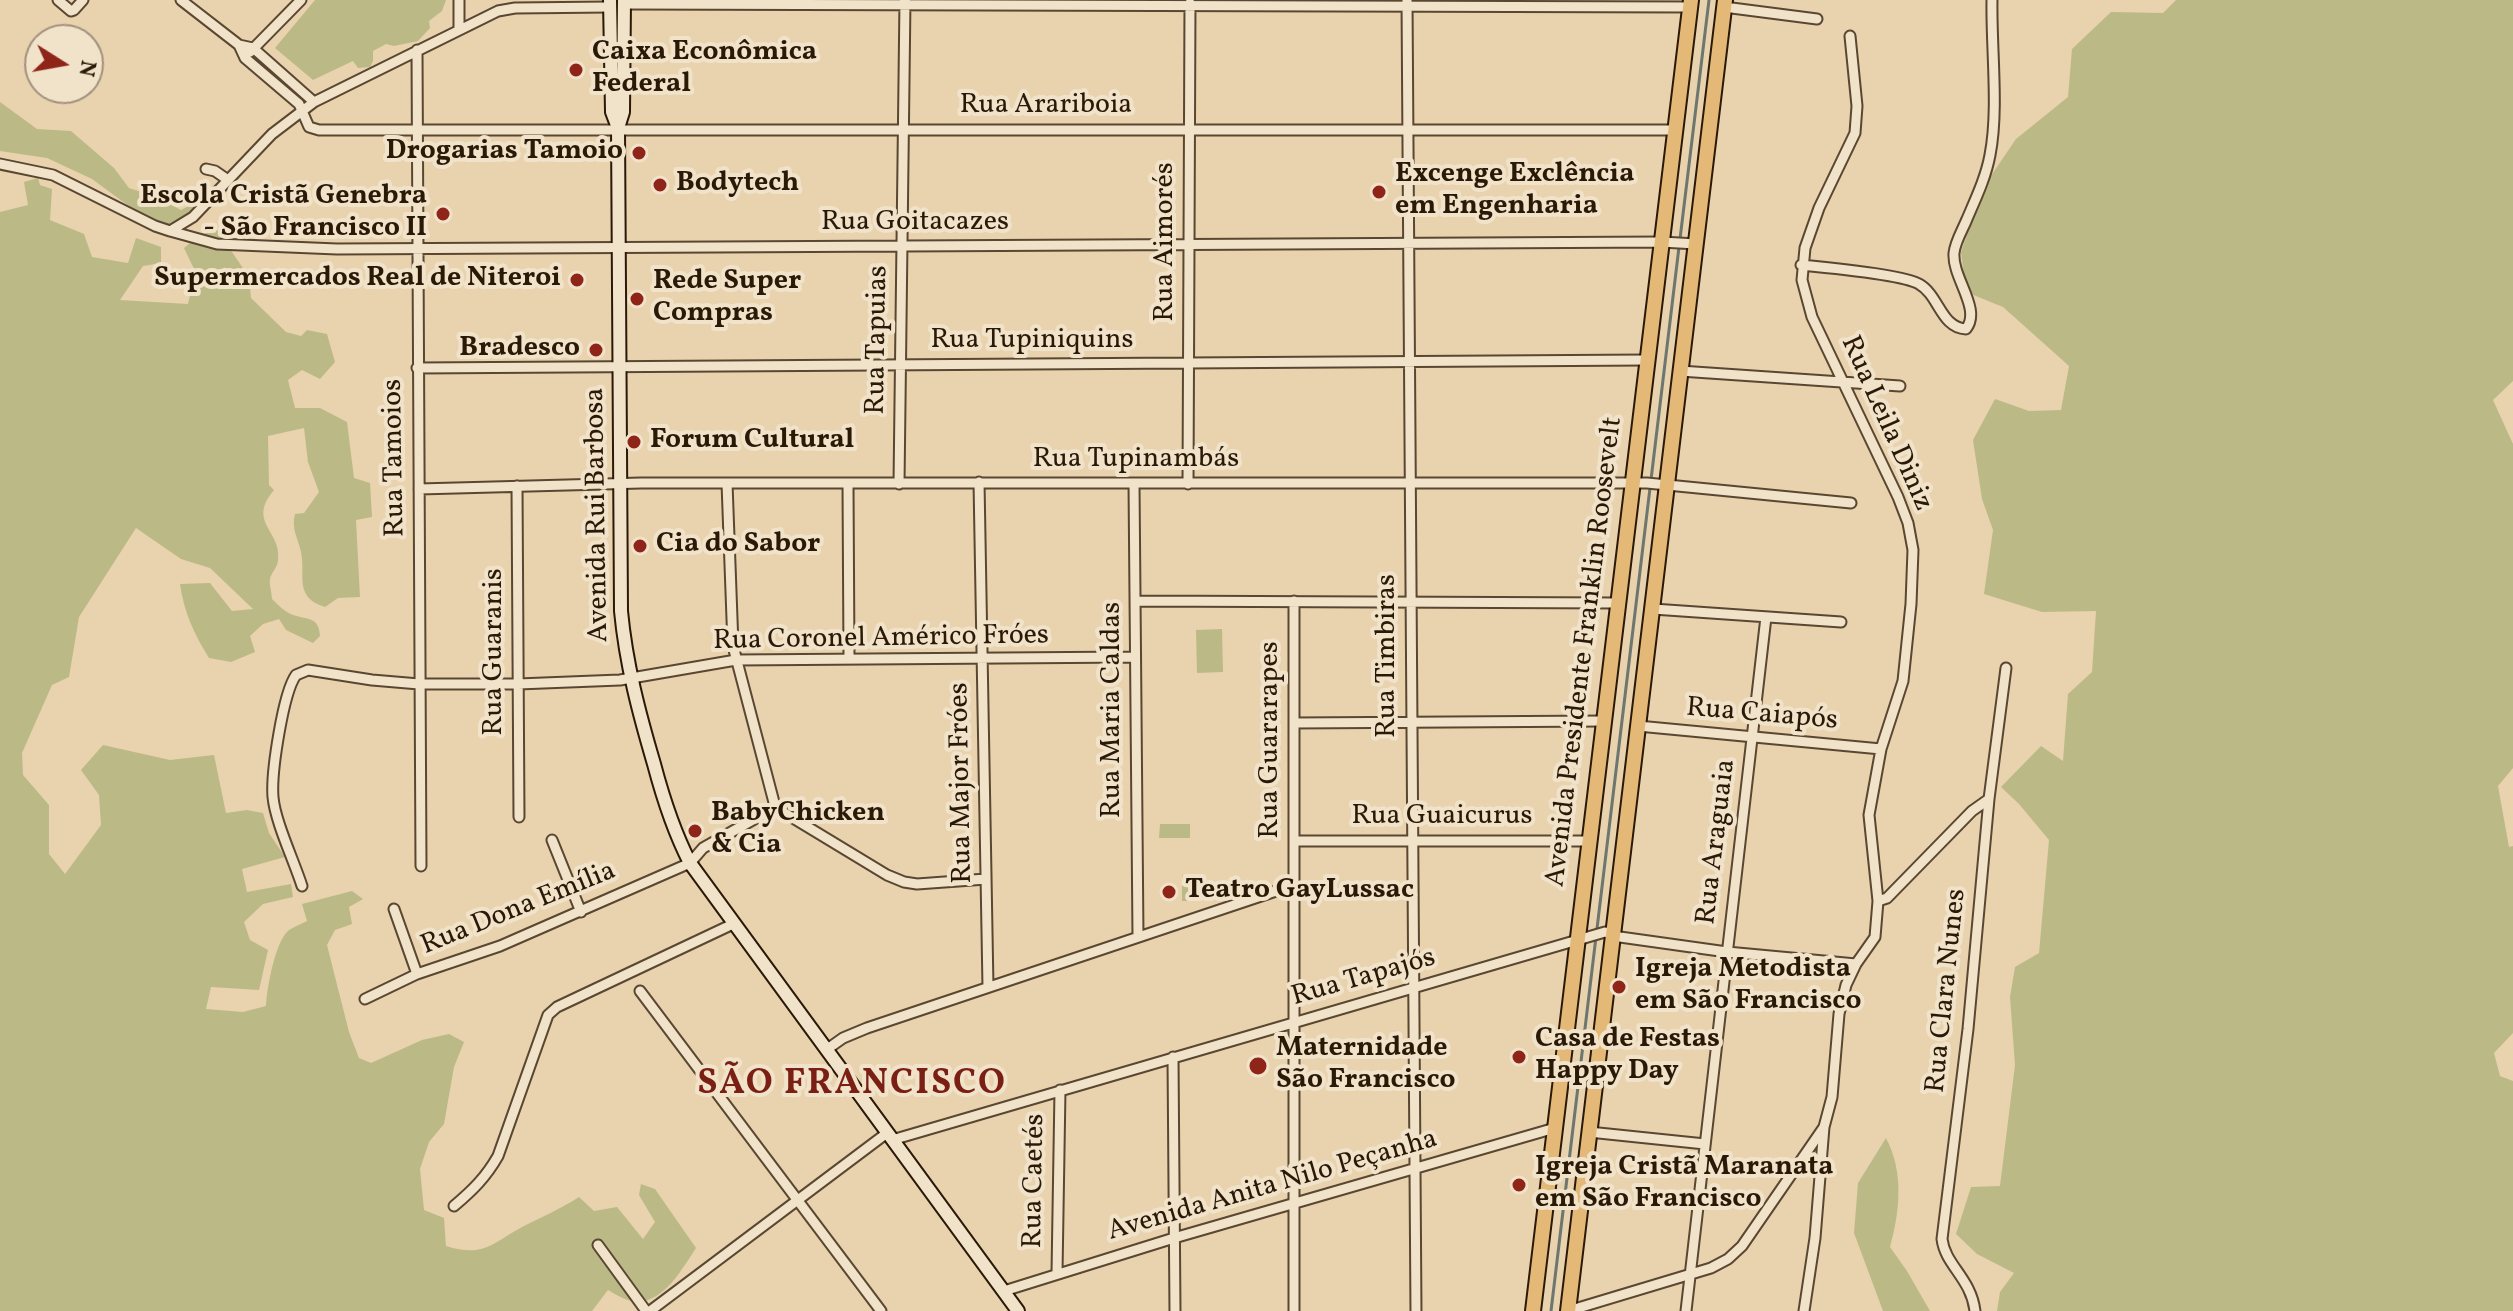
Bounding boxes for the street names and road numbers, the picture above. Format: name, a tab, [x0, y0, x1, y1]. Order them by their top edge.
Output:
street label: Rua Arariboia	[960, 90, 1132, 124]
street label: Rua Aimorés	[1150, 162, 1184, 322]
street label: Rua Goitacazes	[821, 207, 1009, 241]
street label: Rua Tapuias	[861, 265, 897, 415]
street label: Rua Tupiniquins	[930, 325, 1134, 359]
street label: Rua Leila Diniz	[1831, 331, 1939, 517]
street label: Rua Tamoios	[378, 379, 414, 537]
street label: Avenida Rui Barbosa	[580, 387, 618, 643]
street label: Avenida Presidente Franklin Roosevelt	[1540, 415, 1632, 889]
street label: Rua Tupinambás	[1033, 444, 1239, 478]
street label: Rua Guaranis	[479, 568, 513, 736]
street label: Rua Timbiras	[1372, 574, 1406, 738]
street label: Rua Maria Caldas	[1097, 602, 1131, 818]
street label: Rua Coronel Américo Fróes	[713, 620, 1049, 660]
street label: Rua Guararapes	[1255, 641, 1289, 839]
street label: Rua Major Fróes	[944, 682, 982, 884]
street label: Rua Caiapós	[1685, 693, 1839, 739]
street label: Rua Araguaia	[1691, 757, 1745, 927]
street label: Rua Guaicurus	[1352, 801, 1532, 835]
street label: Rua Dona Emília	[417, 856, 621, 964]
street label: Rua Clara Nunes	[1921, 887, 1975, 1095]
street label: Rua Tapajós	[1288, 942, 1440, 1016]
street label: Rua Caetés	[1018, 1113, 1054, 1249]
street label: Avenida Anita Nilo Peçanha	[1104, 1124, 1442, 1250]

